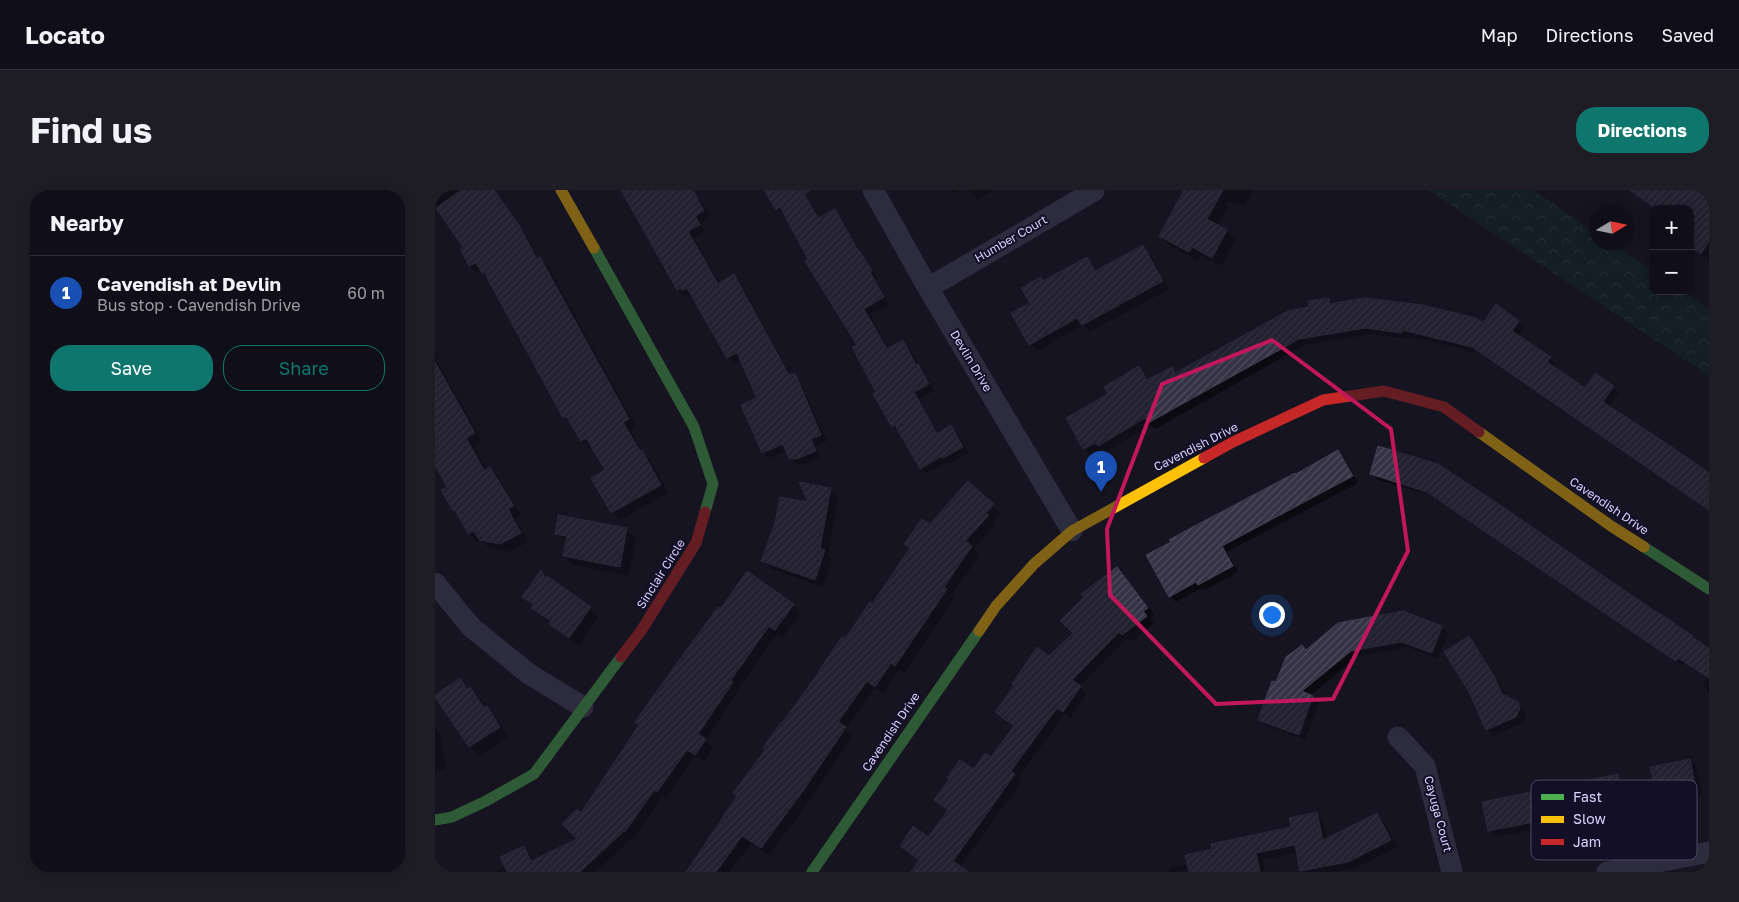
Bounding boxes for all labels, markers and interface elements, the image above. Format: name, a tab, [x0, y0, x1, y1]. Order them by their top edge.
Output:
text: Locato	[25, 20, 105, 49]
text: Map	[1481, 24, 1517, 46]
text: Directions	[1545, 24, 1633, 46]
text: Saved	[1661, 24, 1714, 46]
button: Directions	[1576, 107, 1709, 153]
text: Find us	[30, 109, 152, 151]
north arrow	[1589, 205, 1634, 250]
map controls	[1649, 205, 1694, 295]
button: +	[1649, 205, 1694, 250]
text: Nearby	[50, 210, 124, 236]
street label: Humber Court	[972, 212, 1050, 265]
button: −	[1649, 250, 1694, 295]
text: Cavendish at Devlin	[97, 272, 281, 295]
text: 1	[62, 283, 70, 303]
text: 60 m	[347, 283, 385, 303]
text: Bus stop · Cavendish Drive	[97, 295, 300, 315]
street label: Devlin Drive	[947, 327, 996, 394]
button: Save	[50, 345, 213, 391]
button: Share	[223, 345, 385, 391]
street label: Cavendish Drive	[1151, 419, 1240, 474]
pin: 1	[1085, 451, 1117, 492]
street label: Cavendish Drive	[1567, 473, 1652, 538]
street label: Sinclair Circle	[633, 536, 688, 611]
your location	[1259, 602, 1285, 628]
street label: Cavendish Drive	[858, 689, 923, 774]
street label: Cayuga Court	[1421, 774, 1456, 854]
legend	[1531, 780, 1697, 860]
text: Fast	[1573, 788, 1602, 805]
text: Slow	[1573, 810, 1606, 827]
text: Jam	[1573, 833, 1601, 850]

